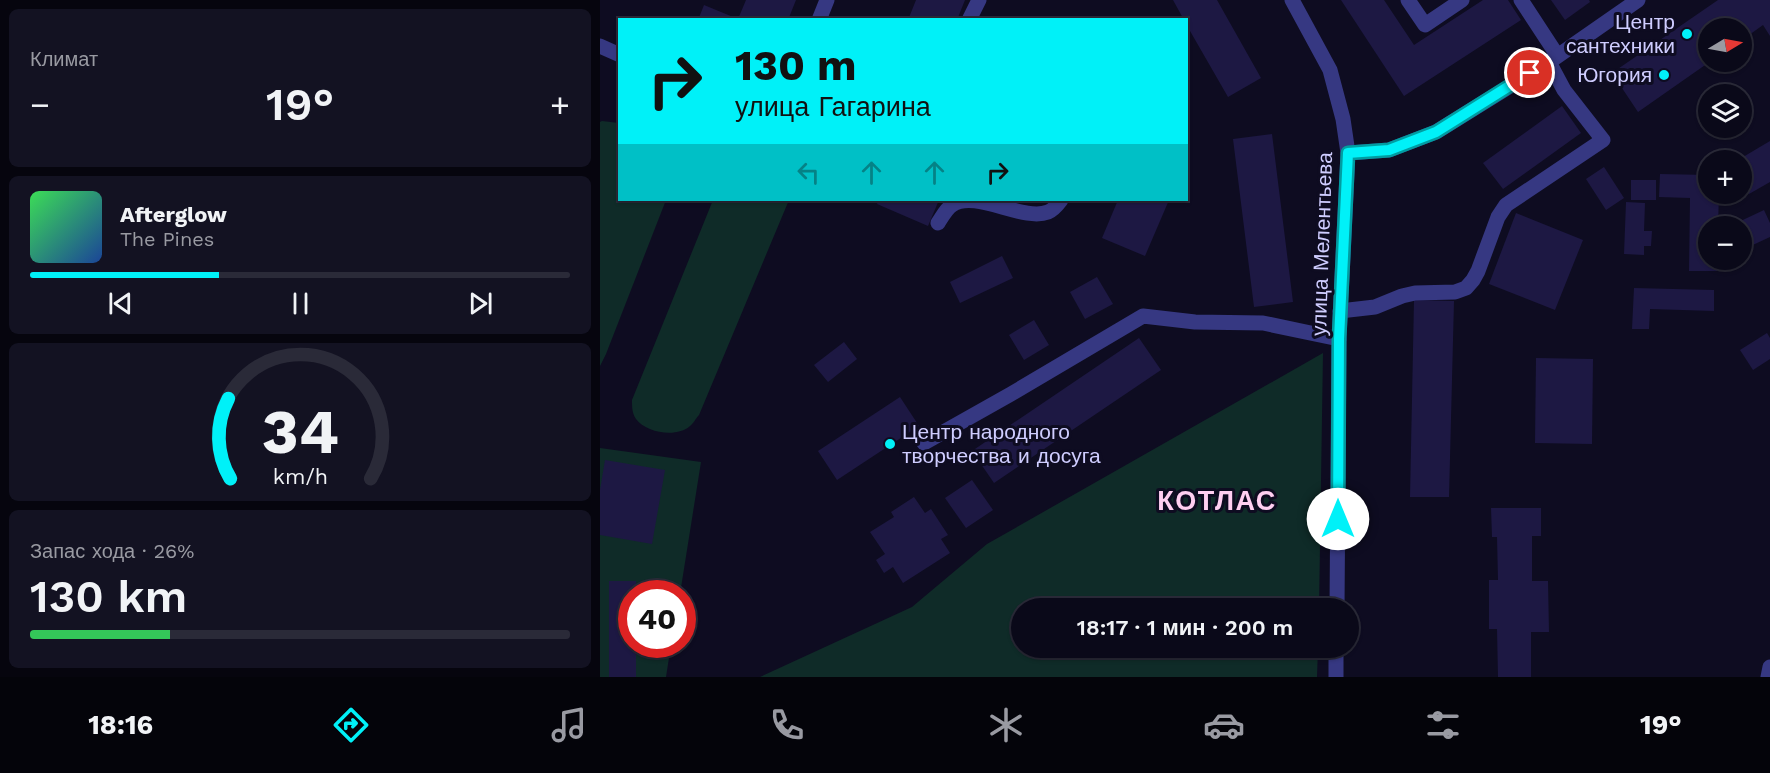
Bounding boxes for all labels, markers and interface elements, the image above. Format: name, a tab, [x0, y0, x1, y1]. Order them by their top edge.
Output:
place label: Центр сантехники	[1566, 9, 1675, 58]
north arrow	[1698, 18, 1752, 72]
map controls	[1698, 18, 1752, 270]
marker: Центр сантехники	[1680, 27, 1694, 41]
text: 130 m	[735, 41, 857, 90]
icon: right	[636, 42, 714, 120]
text: Климат	[30, 47, 98, 71]
pin	[1504, 47, 1555, 98]
icon: arrive	[1513, 56, 1546, 89]
place label: Югория	[1577, 62, 1652, 87]
marker: Югория	[1657, 68, 1671, 82]
text: 19°	[266, 78, 334, 131]
button: layers	[1698, 84, 1752, 138]
text: −	[30, 85, 50, 124]
text: +	[550, 85, 570, 124]
text: улица Гагарина	[735, 91, 931, 123]
button: +	[1698, 150, 1752, 204]
street label: улица Мелентьева	[1306, 151, 1337, 336]
icon: left	[792, 156, 825, 189]
icon: ahead	[855, 156, 888, 189]
icon: ahead	[918, 156, 951, 189]
icon: right	[981, 156, 1014, 189]
text: Afterglow	[120, 202, 227, 227]
button: −	[1698, 216, 1752, 270]
text: The Pines	[120, 227, 214, 251]
icon: previous	[104, 287, 137, 320]
icon: pause	[284, 287, 317, 320]
icon: next	[464, 287, 497, 320]
text: 34	[261, 395, 339, 468]
place label: Центр народного творчества и досуга	[902, 419, 1101, 468]
marker: Центр народного творчества и досуга	[883, 437, 897, 451]
text: km/h	[272, 464, 328, 489]
district label: КОТЛАС	[1157, 485, 1277, 517]
position arrow	[1306, 487, 1370, 551]
text: Запас хода · 26%	[30, 539, 194, 563]
text: 130 km	[30, 570, 187, 623]
speed limit sign: 40	[618, 580, 696, 658]
text: 18:17 · 1 мин · 200 m	[1077, 615, 1293, 640]
icon: directions	[330, 704, 372, 746]
icon: music	[548, 704, 590, 746]
icon: phone	[766, 704, 808, 746]
icon: climate	[985, 704, 1027, 746]
icon: car	[1203, 704, 1245, 746]
icon: filters	[1422, 704, 1464, 746]
text: 18:16	[88, 709, 153, 741]
text: 19°	[1640, 709, 1682, 741]

